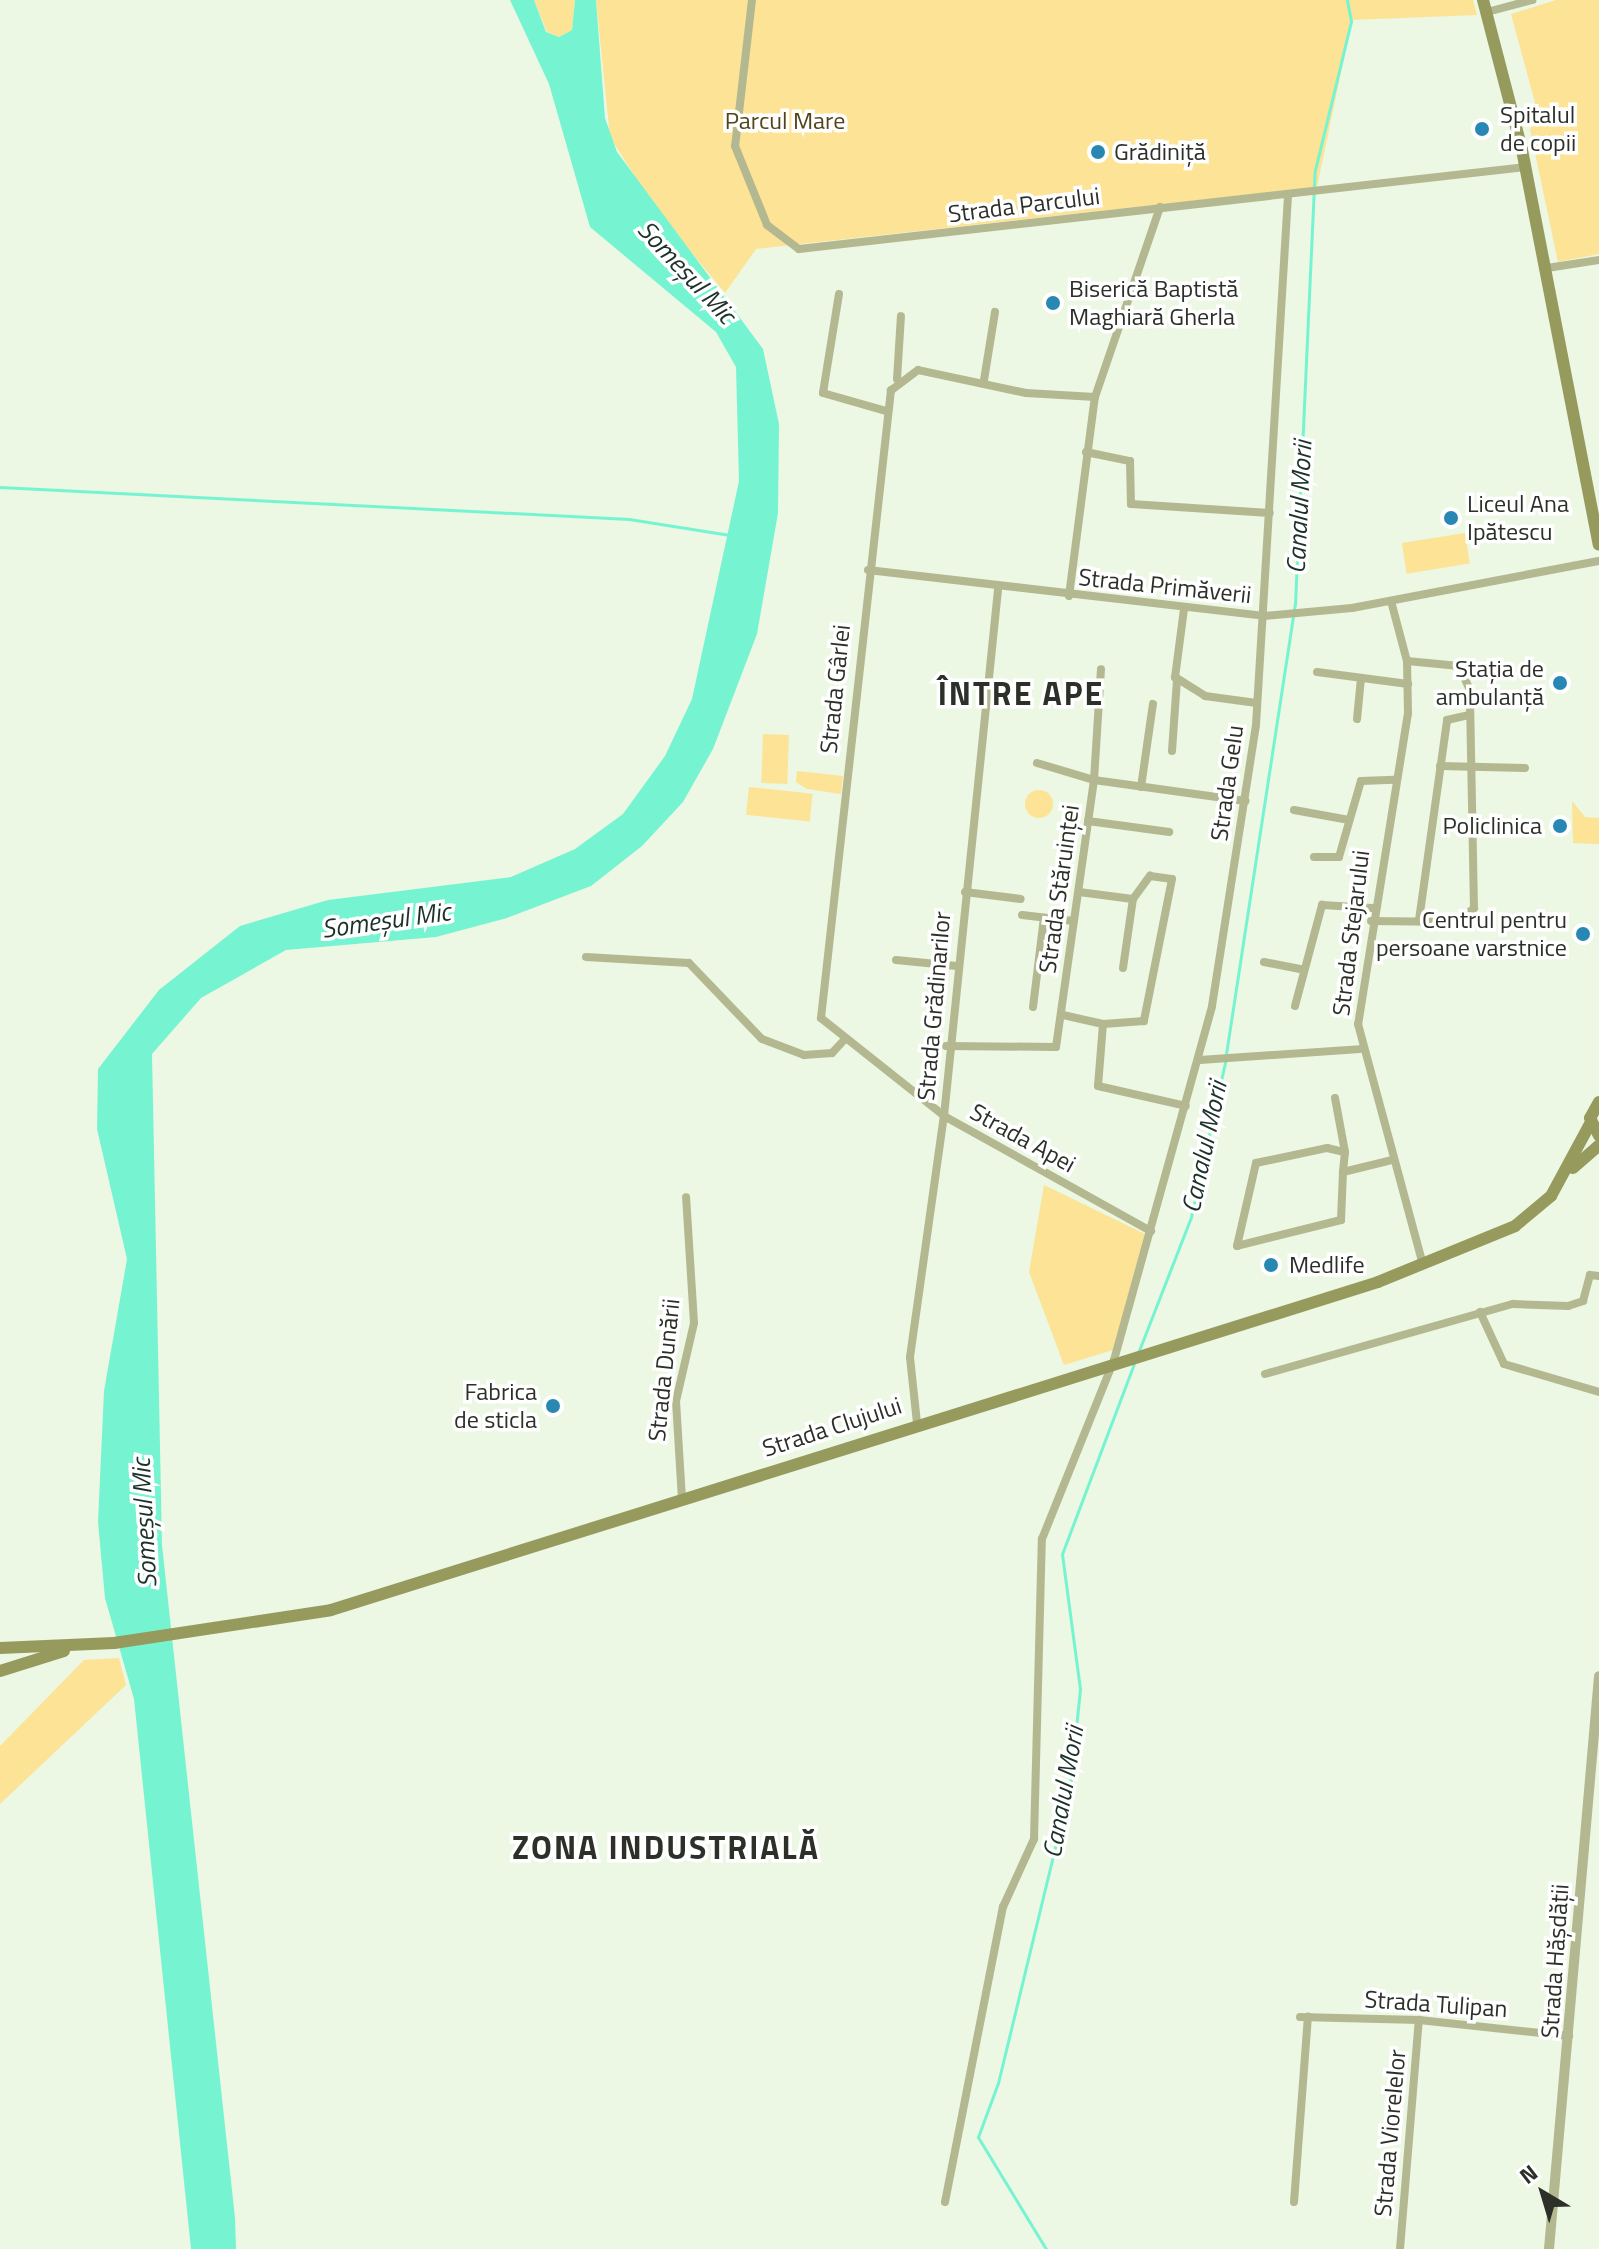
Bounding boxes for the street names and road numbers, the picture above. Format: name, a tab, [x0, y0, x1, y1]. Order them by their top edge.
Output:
street label: Strada Parcului	[947, 181, 1101, 229]
street label: Strada Primăverii	[1077, 563, 1253, 609]
street label: Strada Gârlei	[814, 623, 856, 755]
street label: Strada Gelu	[1205, 723, 1249, 843]
street label: Strada Stăruinței	[1033, 803, 1085, 975]
street label: Strada Stejarului	[1327, 848, 1375, 1018]
street label: Strada Grădinarilor	[911, 910, 957, 1102]
street label: Strada Apei	[965, 1097, 1081, 1179]
street label: Strada Dunării	[642, 1297, 686, 1443]
street label: Strada Clujului	[759, 1391, 905, 1463]
street label: Strada Hășdății	[1535, 1883, 1575, 2039]
street label: Strada Tulipan	[1364, 1985, 1508, 2023]
street label: Strada Viorelelor	[1368, 2048, 1412, 2218]

